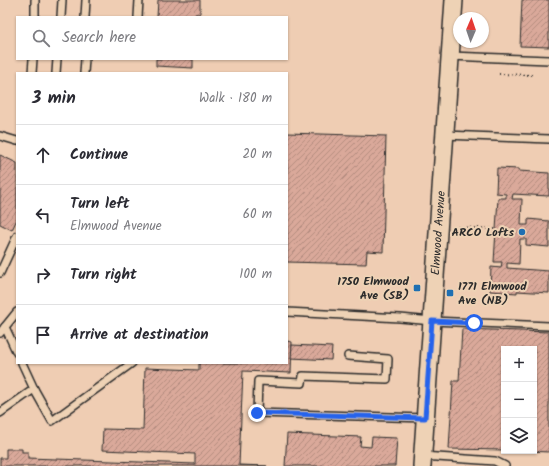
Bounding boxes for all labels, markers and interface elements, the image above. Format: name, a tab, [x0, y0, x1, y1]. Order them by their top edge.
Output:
north arrow	[453, 12, 489, 48]
search box	[16, 16, 288, 60]
text: Search here	[62, 26, 136, 50]
icon: search	[30, 27, 52, 49]
text: 3 min	[32, 85, 76, 112]
text: Walk · 180 m	[199, 88, 272, 109]
text: Continue	[70, 143, 128, 167]
icon: ahead	[32, 144, 54, 166]
text: 20 m	[242, 144, 272, 165]
street label: Elmwood Avenue	[426, 190, 451, 276]
text: Turn left	[70, 192, 130, 216]
icon: left	[32, 204, 54, 226]
text: 60 m	[243, 204, 272, 225]
text: Elmwood Avenue	[70, 216, 162, 237]
place label: ARCO Lofts	[452, 223, 514, 242]
marker: ARCO Lofts	[517, 227, 527, 237]
text: Turn right	[70, 263, 137, 287]
icon: right	[32, 264, 54, 286]
text: 100 m	[239, 264, 272, 285]
place label: 1750 Elmwood Ave (SB)	[337, 272, 410, 305]
place label: 1771 Elmwood Ave (NB)	[458, 277, 527, 310]
marker: 1750 Elmwood Ave (SB)	[412, 283, 422, 293]
marker: 1771 Elmwood Ave (NB)	[445, 288, 455, 298]
route start	[465, 314, 483, 332]
text: Arrive at destination	[70, 323, 209, 347]
icon: arrive	[32, 324, 54, 346]
map controls	[501, 346, 537, 454]
button: +	[501, 346, 537, 382]
button: −	[501, 382, 537, 418]
route end	[248, 404, 266, 422]
button: layers	[501, 418, 537, 454]

